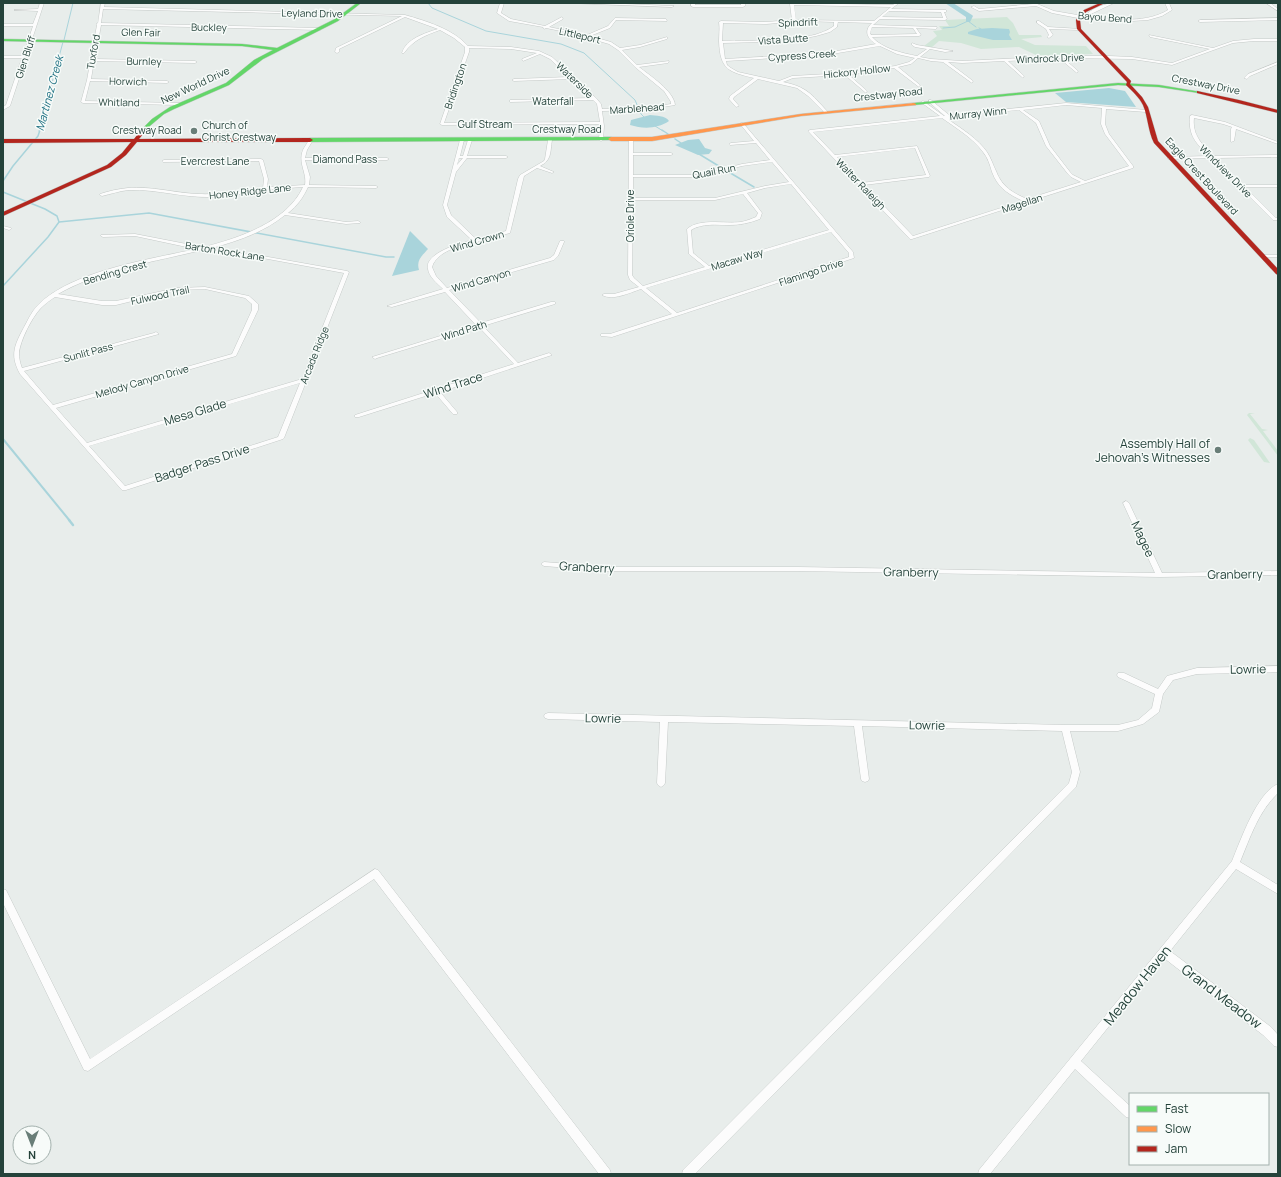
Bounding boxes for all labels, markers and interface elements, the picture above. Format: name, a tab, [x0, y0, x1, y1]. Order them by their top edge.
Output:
street label: Leyland Drive	[281, 5, 343, 21]
street label: Bayou Bend	[1078, 8, 1132, 26]
street label: Spindrift	[778, 14, 818, 30]
street label: Buckley	[191, 20, 228, 34]
street label: Littleport	[558, 23, 602, 47]
street label: Glen Fair	[121, 25, 161, 39]
street label: Vista Butte	[757, 30, 809, 48]
street label: Tuxford	[83, 33, 103, 71]
street label: Glen Bluff	[12, 34, 39, 80]
street label: Cypress Creek	[768, 46, 837, 64]
street label: Windrock Drive	[1015, 50, 1085, 66]
water label: Martinez Creek	[32, 52, 67, 132]
street label: Burnley	[126, 54, 162, 68]
street label: Waterside	[553, 59, 597, 101]
street label: Hickory Hollow	[823, 60, 891, 81]
street label: Bridington	[441, 61, 469, 111]
street label: New World Drive	[158, 63, 232, 107]
street label: Crestway Drive	[1171, 71, 1241, 97]
street label: Horwich	[109, 74, 147, 88]
street label: Crestway Road	[853, 83, 923, 105]
street label: Waterfall	[532, 94, 574, 108]
street label: Whitland	[98, 95, 140, 109]
street label: Marblehead	[609, 99, 665, 117]
street label: Murray Winn	[949, 103, 1007, 123]
street label: Gulf Stream	[458, 117, 512, 131]
place label: Church of Christ Crestway	[202, 118, 277, 144]
street label: Crestway Road	[532, 122, 602, 136]
street label: Crestway Road	[112, 123, 182, 137]
marker: Church of Christ Crestway	[189, 126, 199, 136]
street label: Eagle Crest Boulevard	[1162, 134, 1242, 218]
street label: Windview Drive	[1196, 141, 1256, 201]
street label: Diamond Pass	[313, 152, 377, 166]
street label: Evercrest Lane	[181, 154, 249, 168]
street label: Walter Raleigh	[833, 155, 889, 213]
street label: Quail Run	[691, 160, 737, 182]
street label: Honey Ridge Lane	[208, 180, 292, 202]
street label: Oriole Drive	[623, 190, 637, 242]
street label: Magellan	[1000, 190, 1044, 216]
street label: Wind Crown	[448, 227, 506, 255]
street label: Barton Rock Lane	[184, 238, 266, 264]
street label: Macaw Way	[709, 244, 766, 274]
street label: Flamingo Drive	[777, 255, 845, 289]
street label: Bending Crest	[82, 256, 148, 288]
street label: Wind Canyon	[450, 265, 512, 295]
street label: Fulwood Trail	[129, 282, 191, 308]
street label: Wind Path	[440, 316, 488, 344]
street label: Arcade Ridge	[296, 324, 332, 386]
street label: Sunlit Pass	[62, 339, 114, 365]
street label: Melody Canyon Drive	[94, 361, 190, 401]
street label: Wind Trace	[421, 367, 485, 403]
street label: Mesa Glade	[162, 394, 228, 430]
place label: Assembly Hall of Jehovah's Witnesses	[1095, 435, 1211, 466]
street label: Badger Pass Drive	[152, 440, 252, 486]
marker: Assembly Hall of Jehovah's Witnesses	[1213, 445, 1223, 455]
street label: Magee	[1127, 518, 1159, 560]
street label: Granberry	[559, 557, 616, 577]
street label: Granberry	[883, 563, 939, 581]
street label: Granberry	[1207, 565, 1263, 583]
street label: Lowrie	[1230, 660, 1266, 678]
street label: Lowrie	[585, 709, 621, 727]
street label: Lowrie	[909, 716, 945, 734]
street label: Meadow Haven	[1099, 941, 1175, 1029]
street label: Grand Meadow	[1178, 959, 1266, 1033]
legend	[1129, 1093, 1269, 1165]
text: Fast	[1165, 1100, 1189, 1117]
text: Slow	[1165, 1120, 1191, 1137]
north arrow	[12, 1125, 52, 1165]
text: Jam	[1165, 1140, 1187, 1157]
text: N	[28, 1148, 36, 1163]

